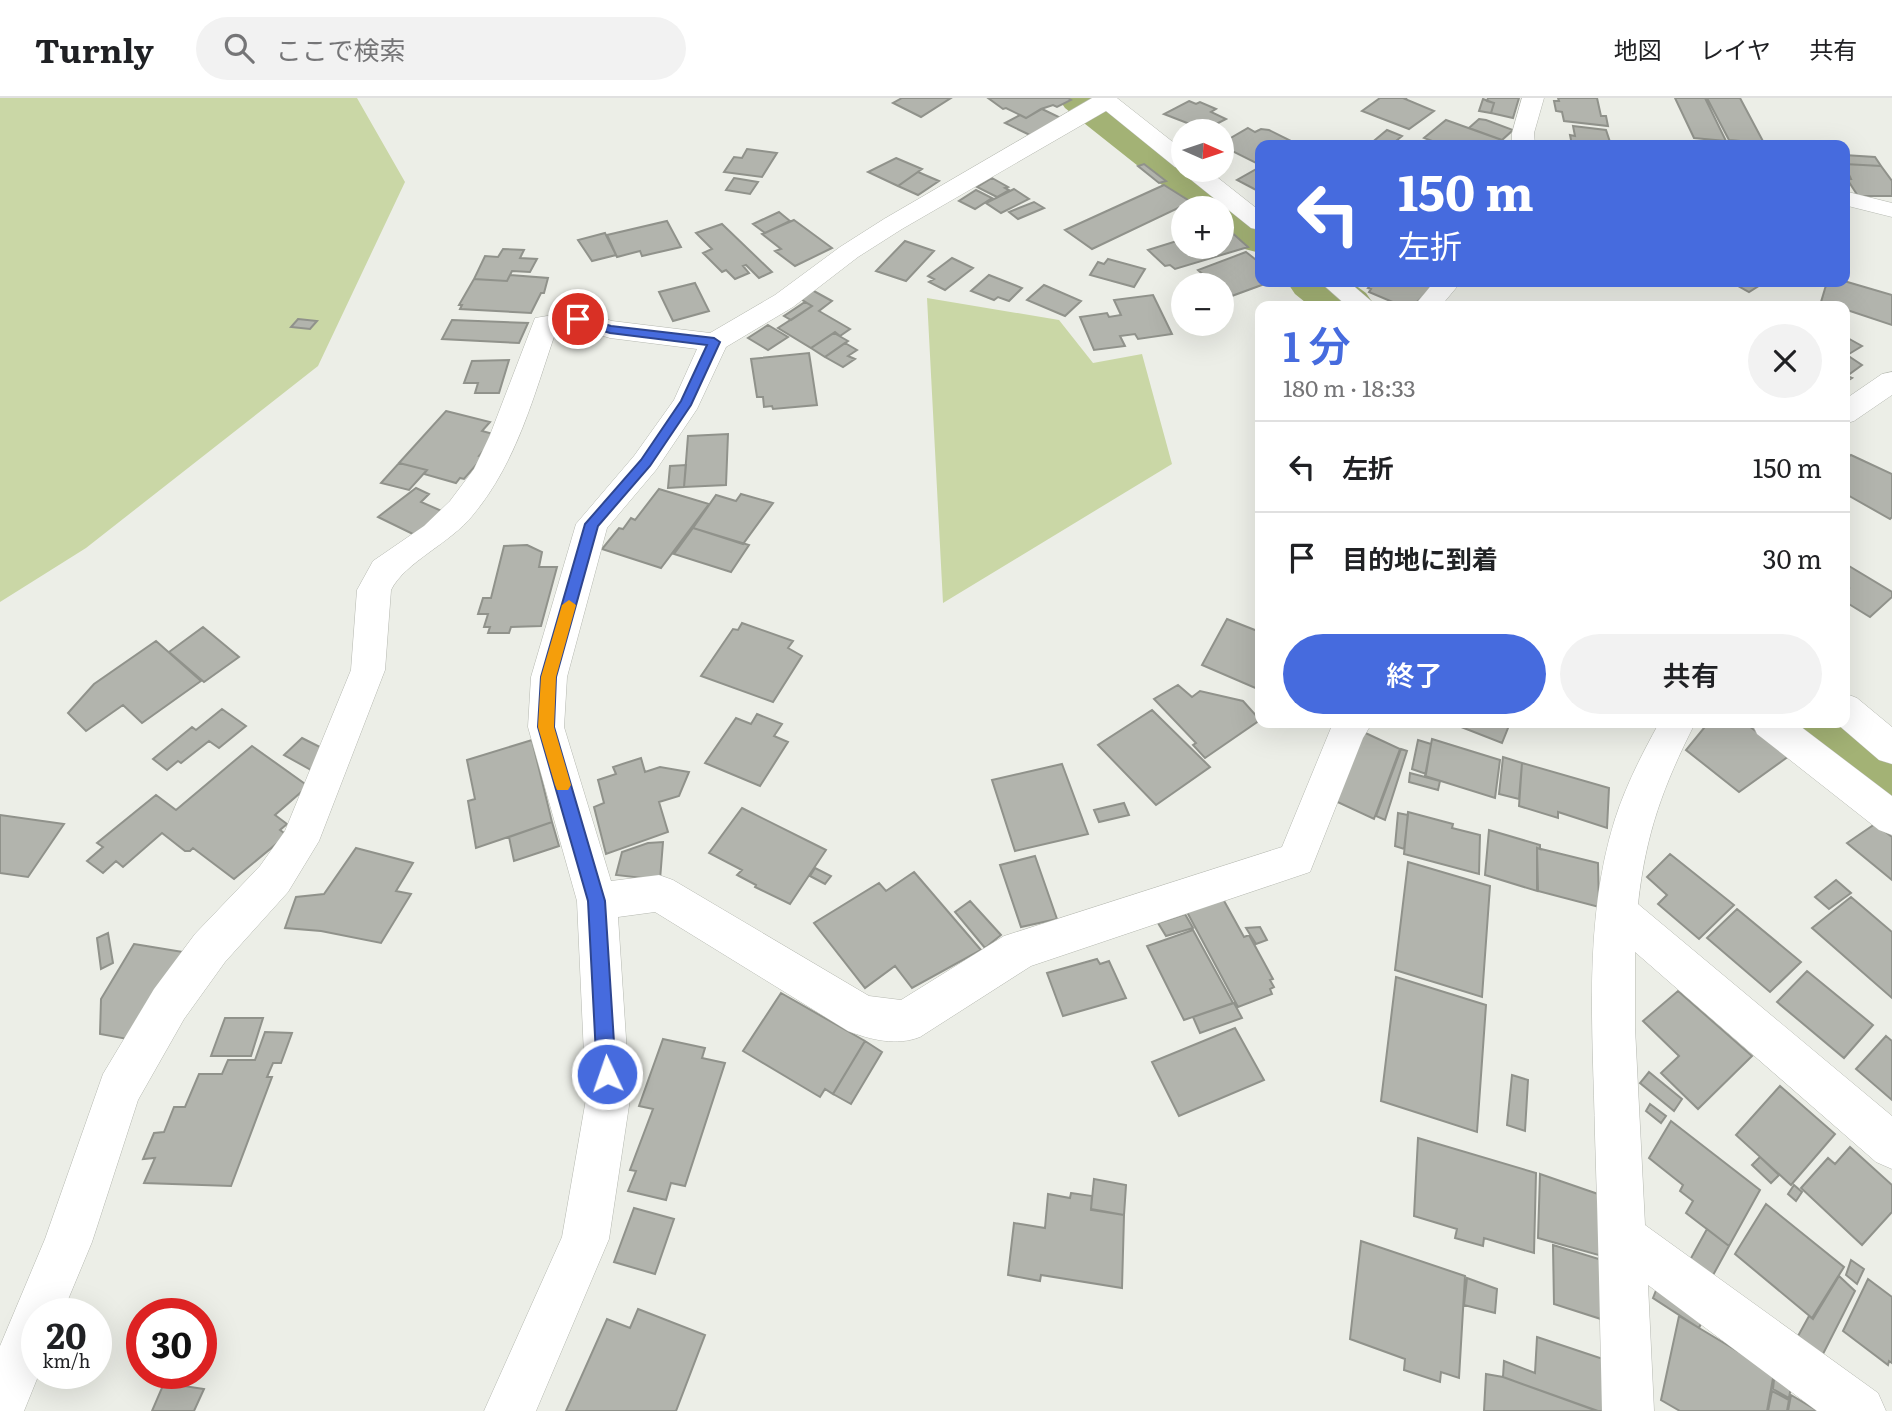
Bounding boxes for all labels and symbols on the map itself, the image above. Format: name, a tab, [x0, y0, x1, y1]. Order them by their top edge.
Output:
north arrow	[1171, 119, 1234, 182]
pin	[548, 289, 608, 349]
position arrow	[570, 1037, 644, 1111]
speed limit sign: 30	[126, 1298, 217, 1389]

